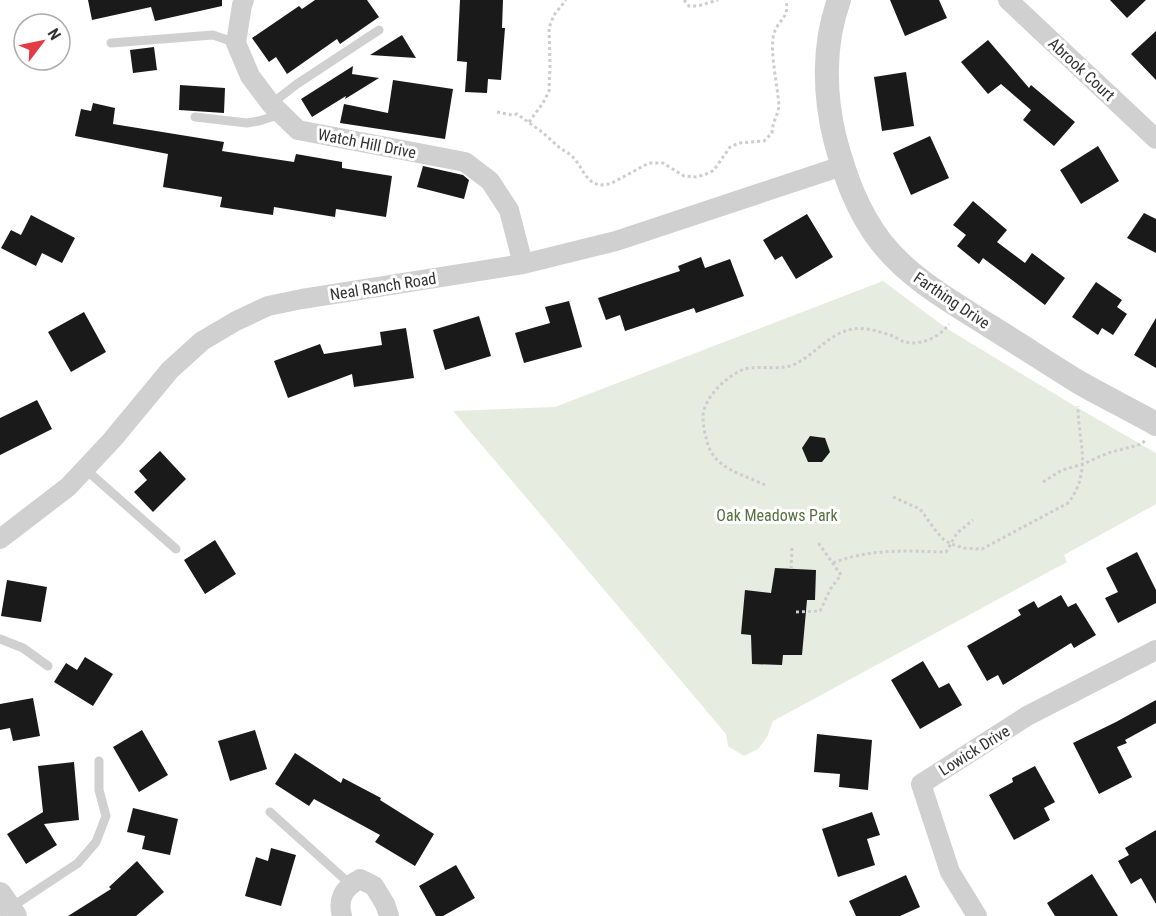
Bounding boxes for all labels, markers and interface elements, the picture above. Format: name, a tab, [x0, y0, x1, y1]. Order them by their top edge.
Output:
north arrow	[12, 12, 72, 72]
text: N	[44, 25, 65, 44]
street label: Abrook Court	[1045, 34, 1119, 105]
street label: Watch Hill Drive	[316, 125, 418, 162]
street label: Farthing Drive	[910, 268, 993, 333]
street label: Neal Ranch Road	[329, 269, 438, 304]
park label: Oak Meadows Park	[716, 506, 838, 525]
street label: Lowick Drive	[935, 721, 1013, 780]

